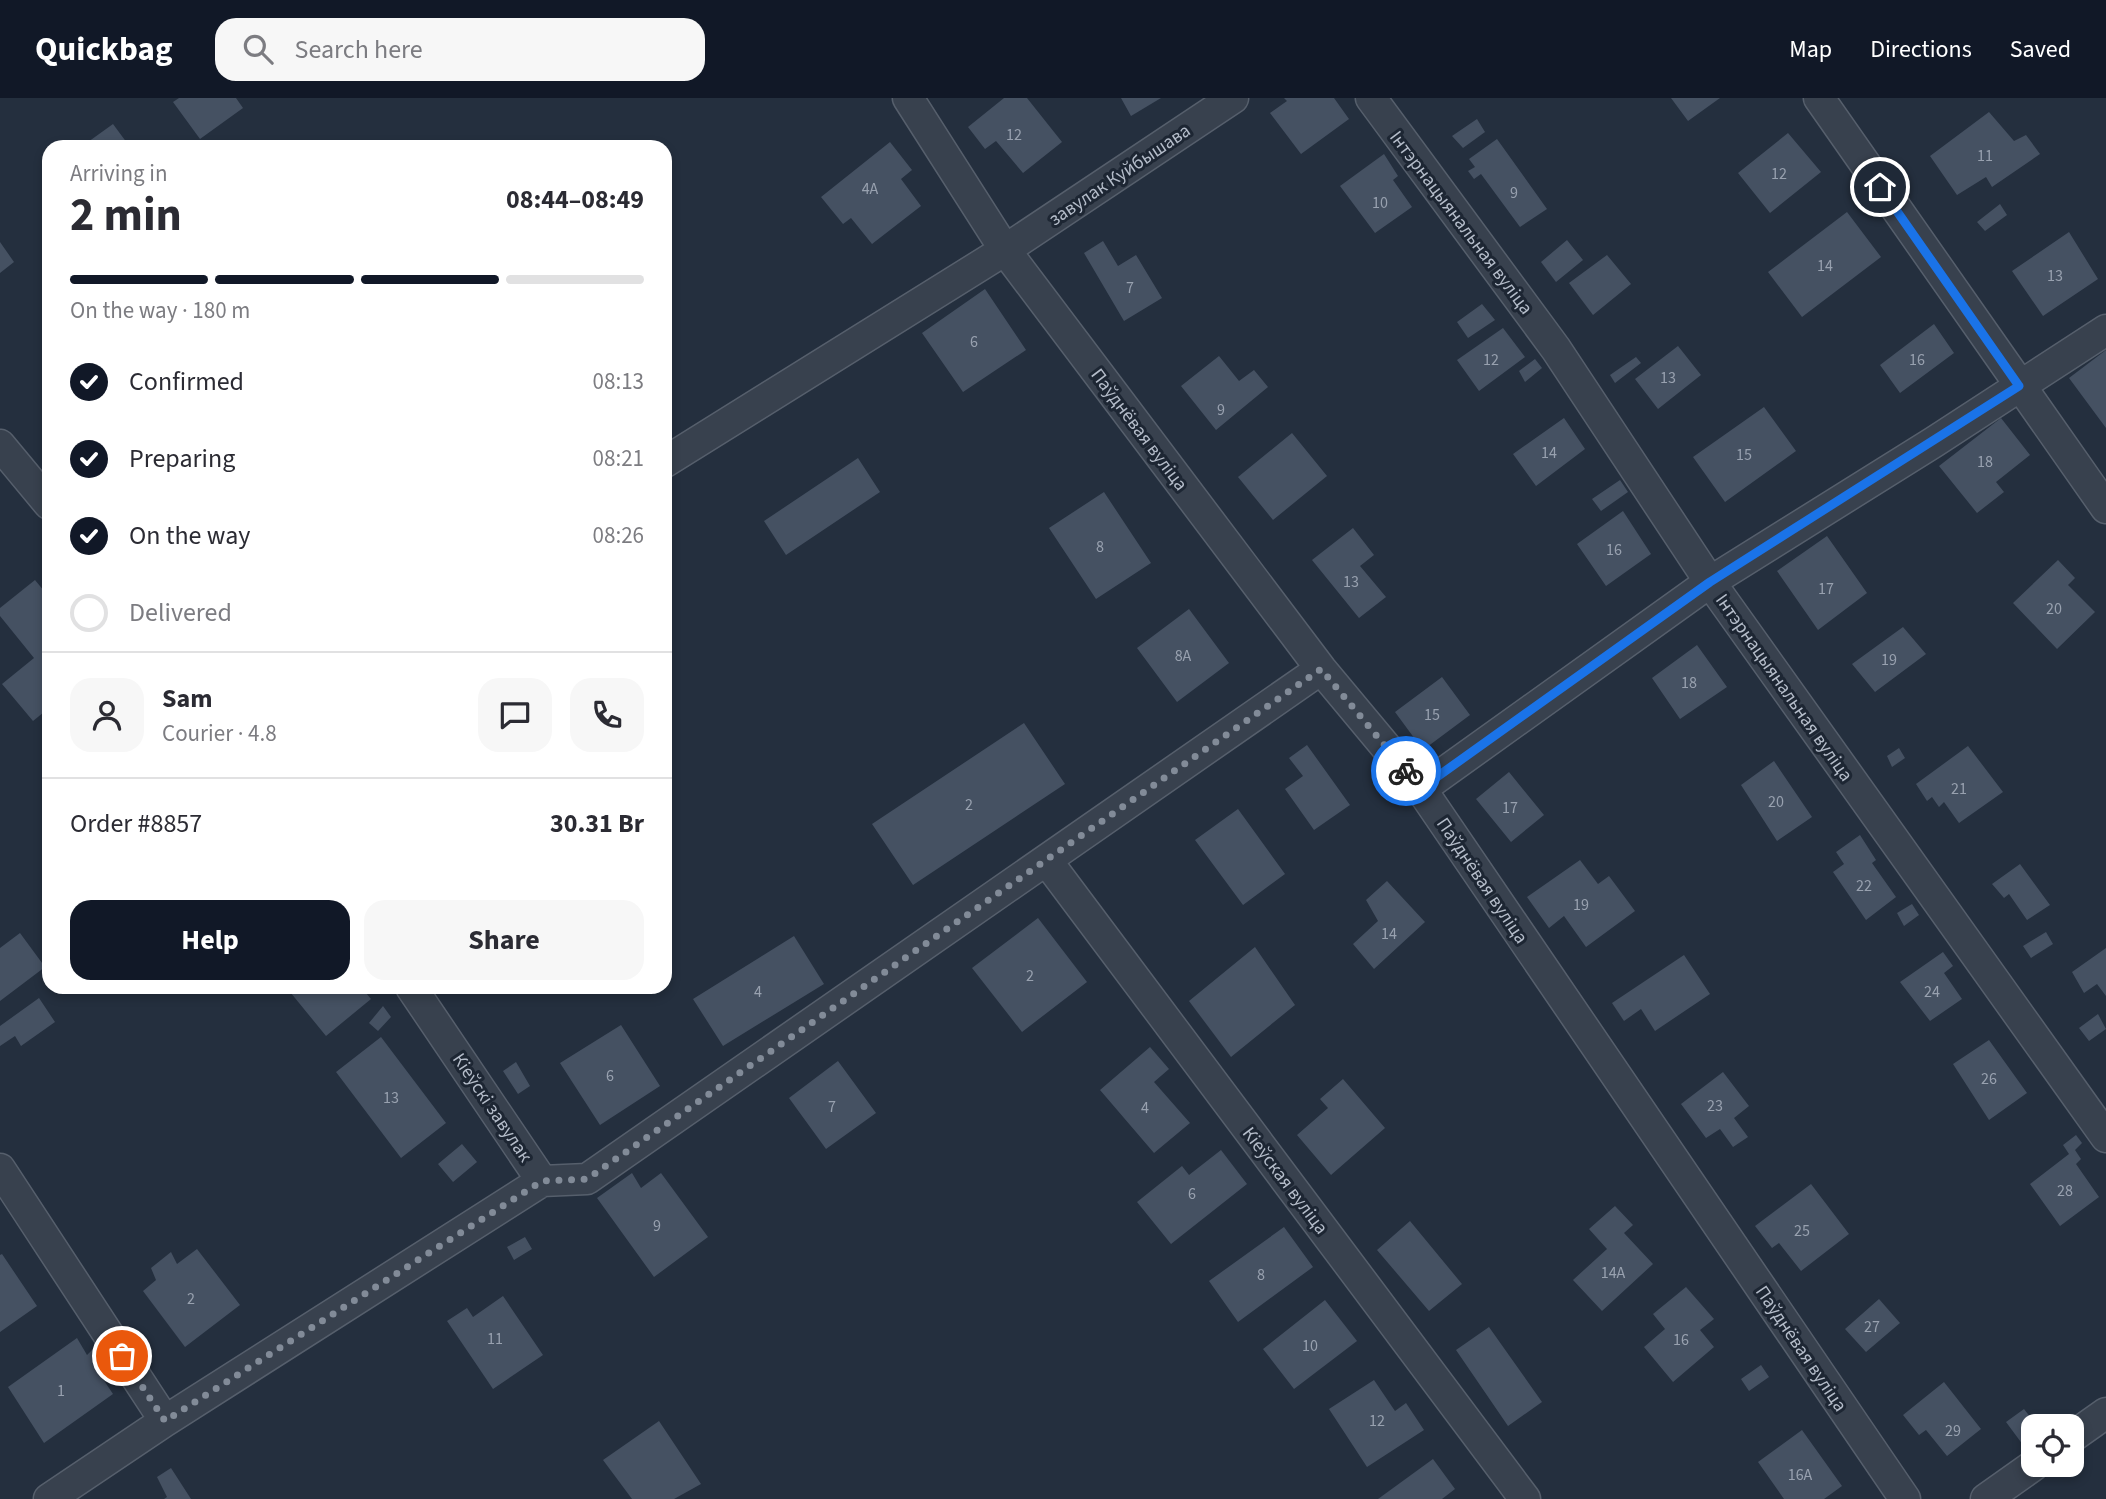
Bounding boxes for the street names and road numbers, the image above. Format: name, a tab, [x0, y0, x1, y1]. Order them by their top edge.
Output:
street label: завулак Куйбышава	[1044, 118, 1196, 233]
street label: Інтэрнацыянальная вуліца	[1383, 125, 1539, 320]
street label: Паўднёвая вуліца	[1084, 363, 1194, 497]
street label: Інтэрнацыянальная вуліца	[1709, 588, 1859, 787]
street label: Паўднёвая вуліца	[1429, 812, 1534, 949]
street label: Кіеўскі завулак	[445, 1048, 539, 1168]
street label: Кіеўская вуліца	[1235, 1122, 1334, 1240]
street label: Паўднёвая вуліца	[1748, 1280, 1853, 1417]

